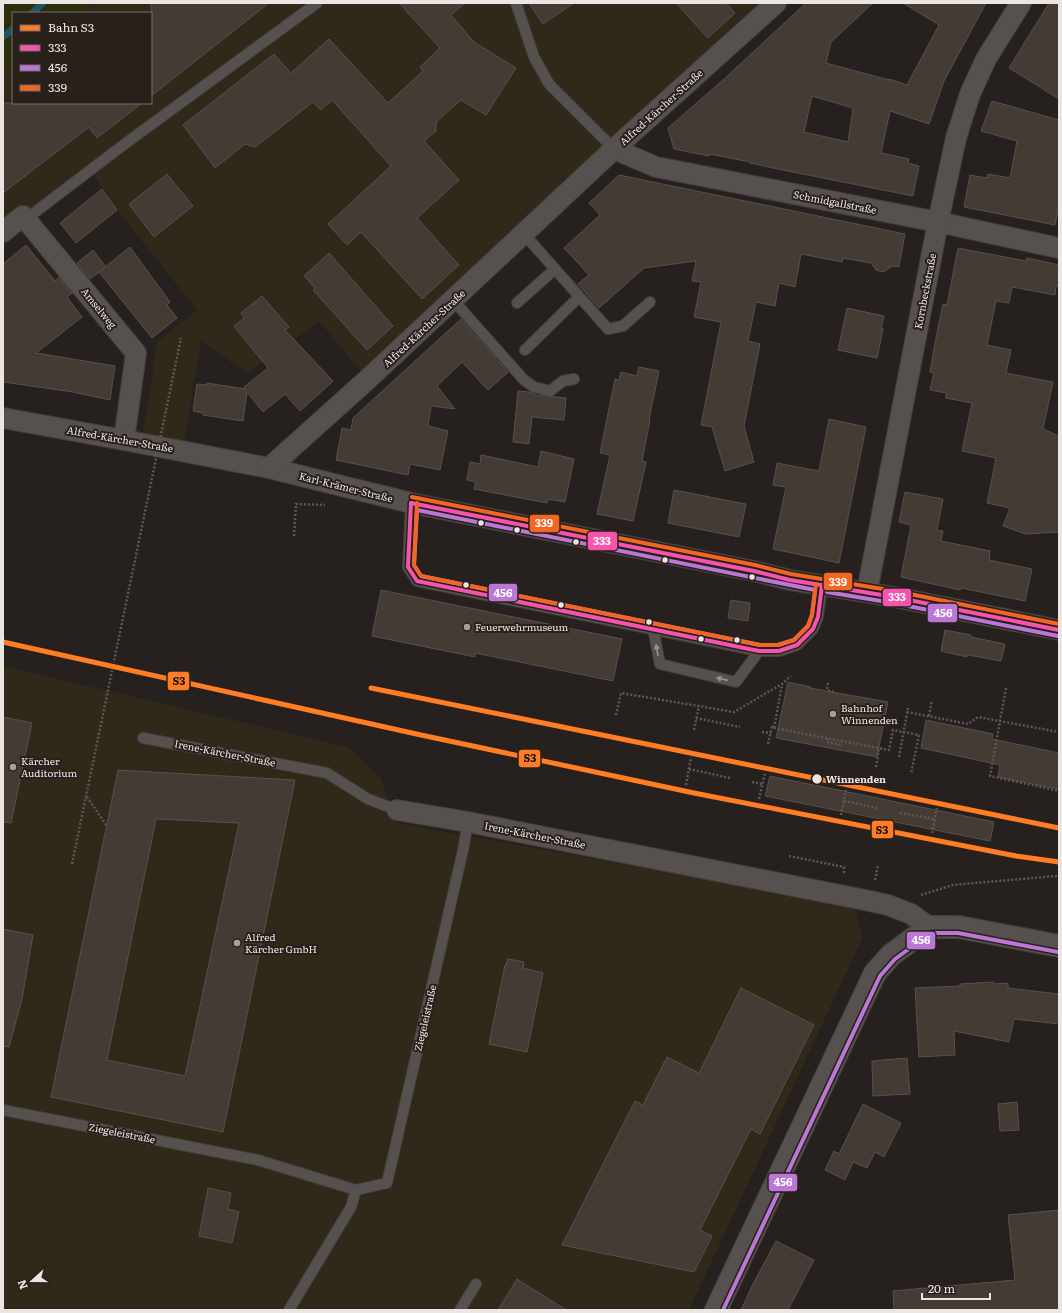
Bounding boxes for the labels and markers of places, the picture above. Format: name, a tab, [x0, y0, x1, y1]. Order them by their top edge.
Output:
unlabelled marker	[476, 518, 486, 528]
unlabelled marker	[512, 525, 522, 535]
unlabelled marker	[571, 537, 581, 547]
unlabelled marker	[660, 555, 670, 565]
unlabelled marker	[747, 572, 757, 582]
unlabelled marker	[461, 580, 471, 590]
unlabelled marker	[556, 600, 566, 610]
unlabelled marker	[644, 617, 654, 627]
place label: Feuerwehrmuseum	[475, 619, 569, 634]
marker: Feuerwehrmuseum	[462, 622, 472, 632]
unlabelled marker	[696, 634, 706, 644]
unlabelled marker	[732, 635, 742, 645]
place label: Bahnhof Winnenden	[841, 700, 898, 727]
marker: Bahnhof Winnenden	[828, 709, 838, 719]
place label: Kärcher Auditorium	[21, 753, 78, 780]
marker: Kärcher Auditorium	[8, 762, 18, 772]
place label: Winnenden	[826, 771, 886, 786]
marker: Winnenden	[810, 772, 824, 786]
place label: Alfred Kärcher GmbH	[245, 929, 317, 956]
marker: Alfred Kärcher GmbH	[232, 938, 242, 948]

